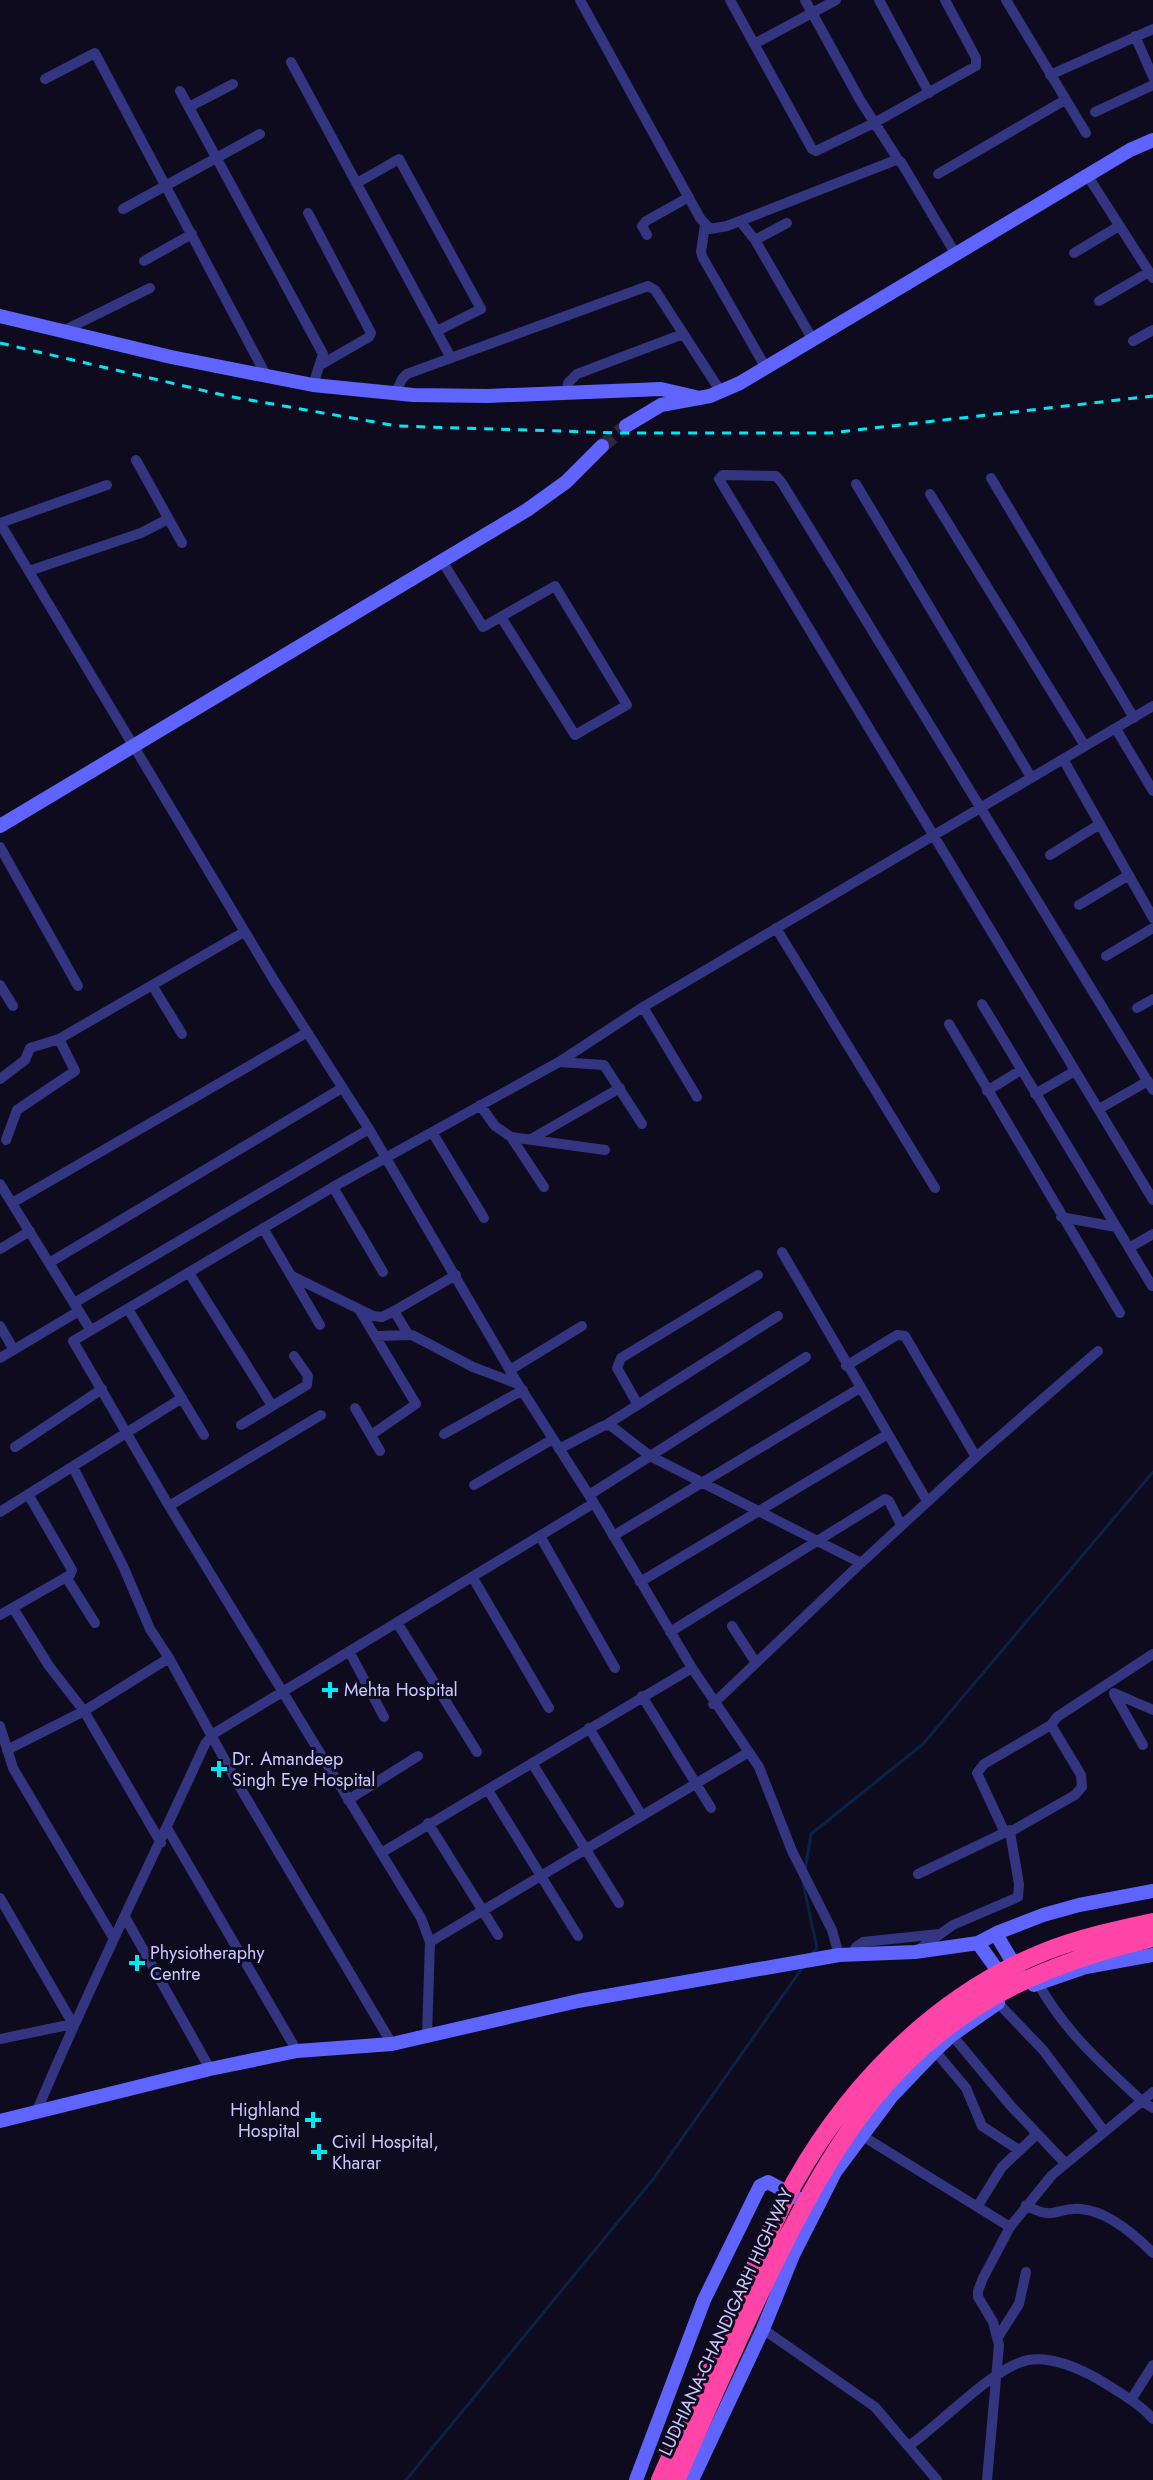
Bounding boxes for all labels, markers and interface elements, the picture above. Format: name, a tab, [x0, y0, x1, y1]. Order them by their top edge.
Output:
place label: Mehta Hospital	[344, 1677, 458, 1703]
marker: Mehta Hospital	[321, 1681, 339, 1699]
place label: Dr. Amandeep Singh Eye Hospital	[232, 1746, 375, 1793]
marker: Dr. Amandeep Singh Eye Hospital	[210, 1760, 228, 1778]
place label: Physiotheraphy Centre	[150, 1940, 264, 1987]
marker: Physiotheraphy Centre	[128, 1954, 146, 1972]
place label: Highland Hospital	[230, 2097, 300, 2144]
marker: Highland Hospital	[304, 2111, 322, 2129]
place label: Civil Hospital, Kharar	[332, 2129, 439, 2176]
marker: Civil Hospital, Kharar	[310, 2143, 328, 2161]
street label: LUDHIANA-CHANDIGARH HIGHWAY	[652, 2183, 800, 2460]

